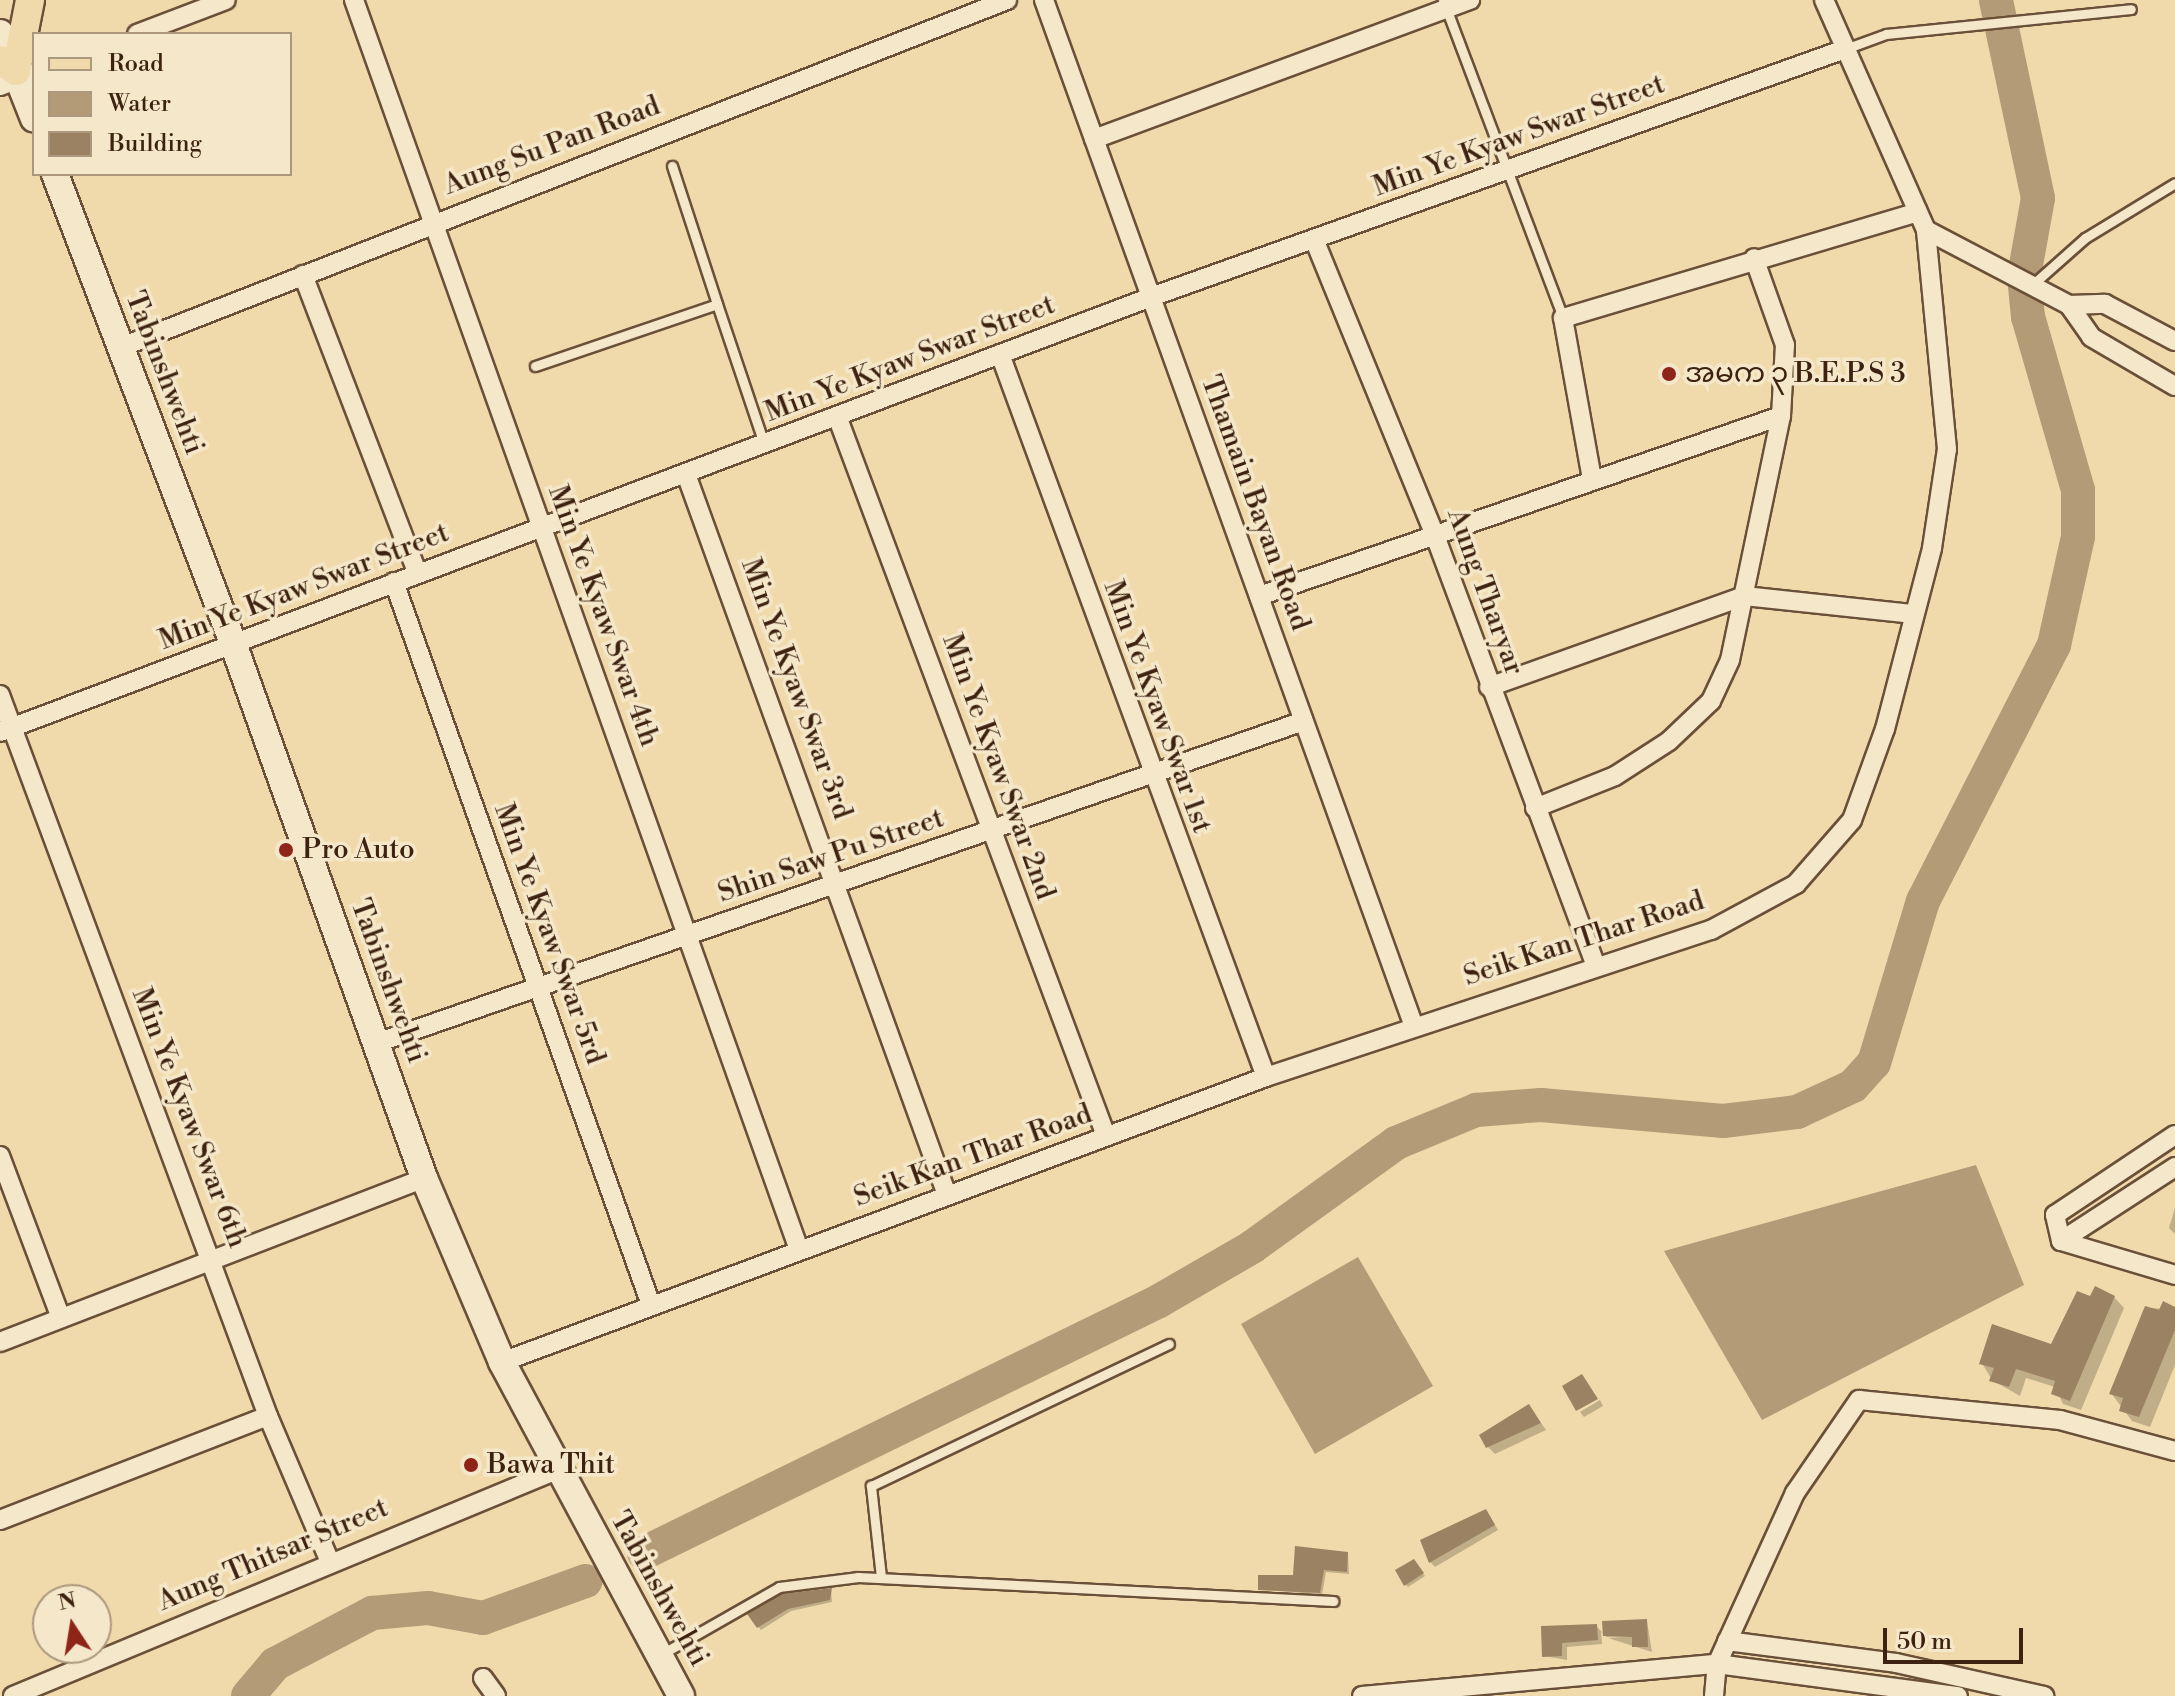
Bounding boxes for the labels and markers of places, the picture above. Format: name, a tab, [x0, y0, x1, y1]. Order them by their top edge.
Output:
place label: အမက ၃ B.E.P.S 3	[1685, 357, 1906, 391]
marker: အမက ၃ B.E.P.S 3	[1660, 365, 1678, 383]
place label: Pro Auto	[302, 833, 415, 867]
marker: Pro Auto	[277, 841, 295, 859]
place label: Bawa Thit	[487, 1448, 615, 1482]
marker: Bawa Thit	[462, 1456, 480, 1474]

